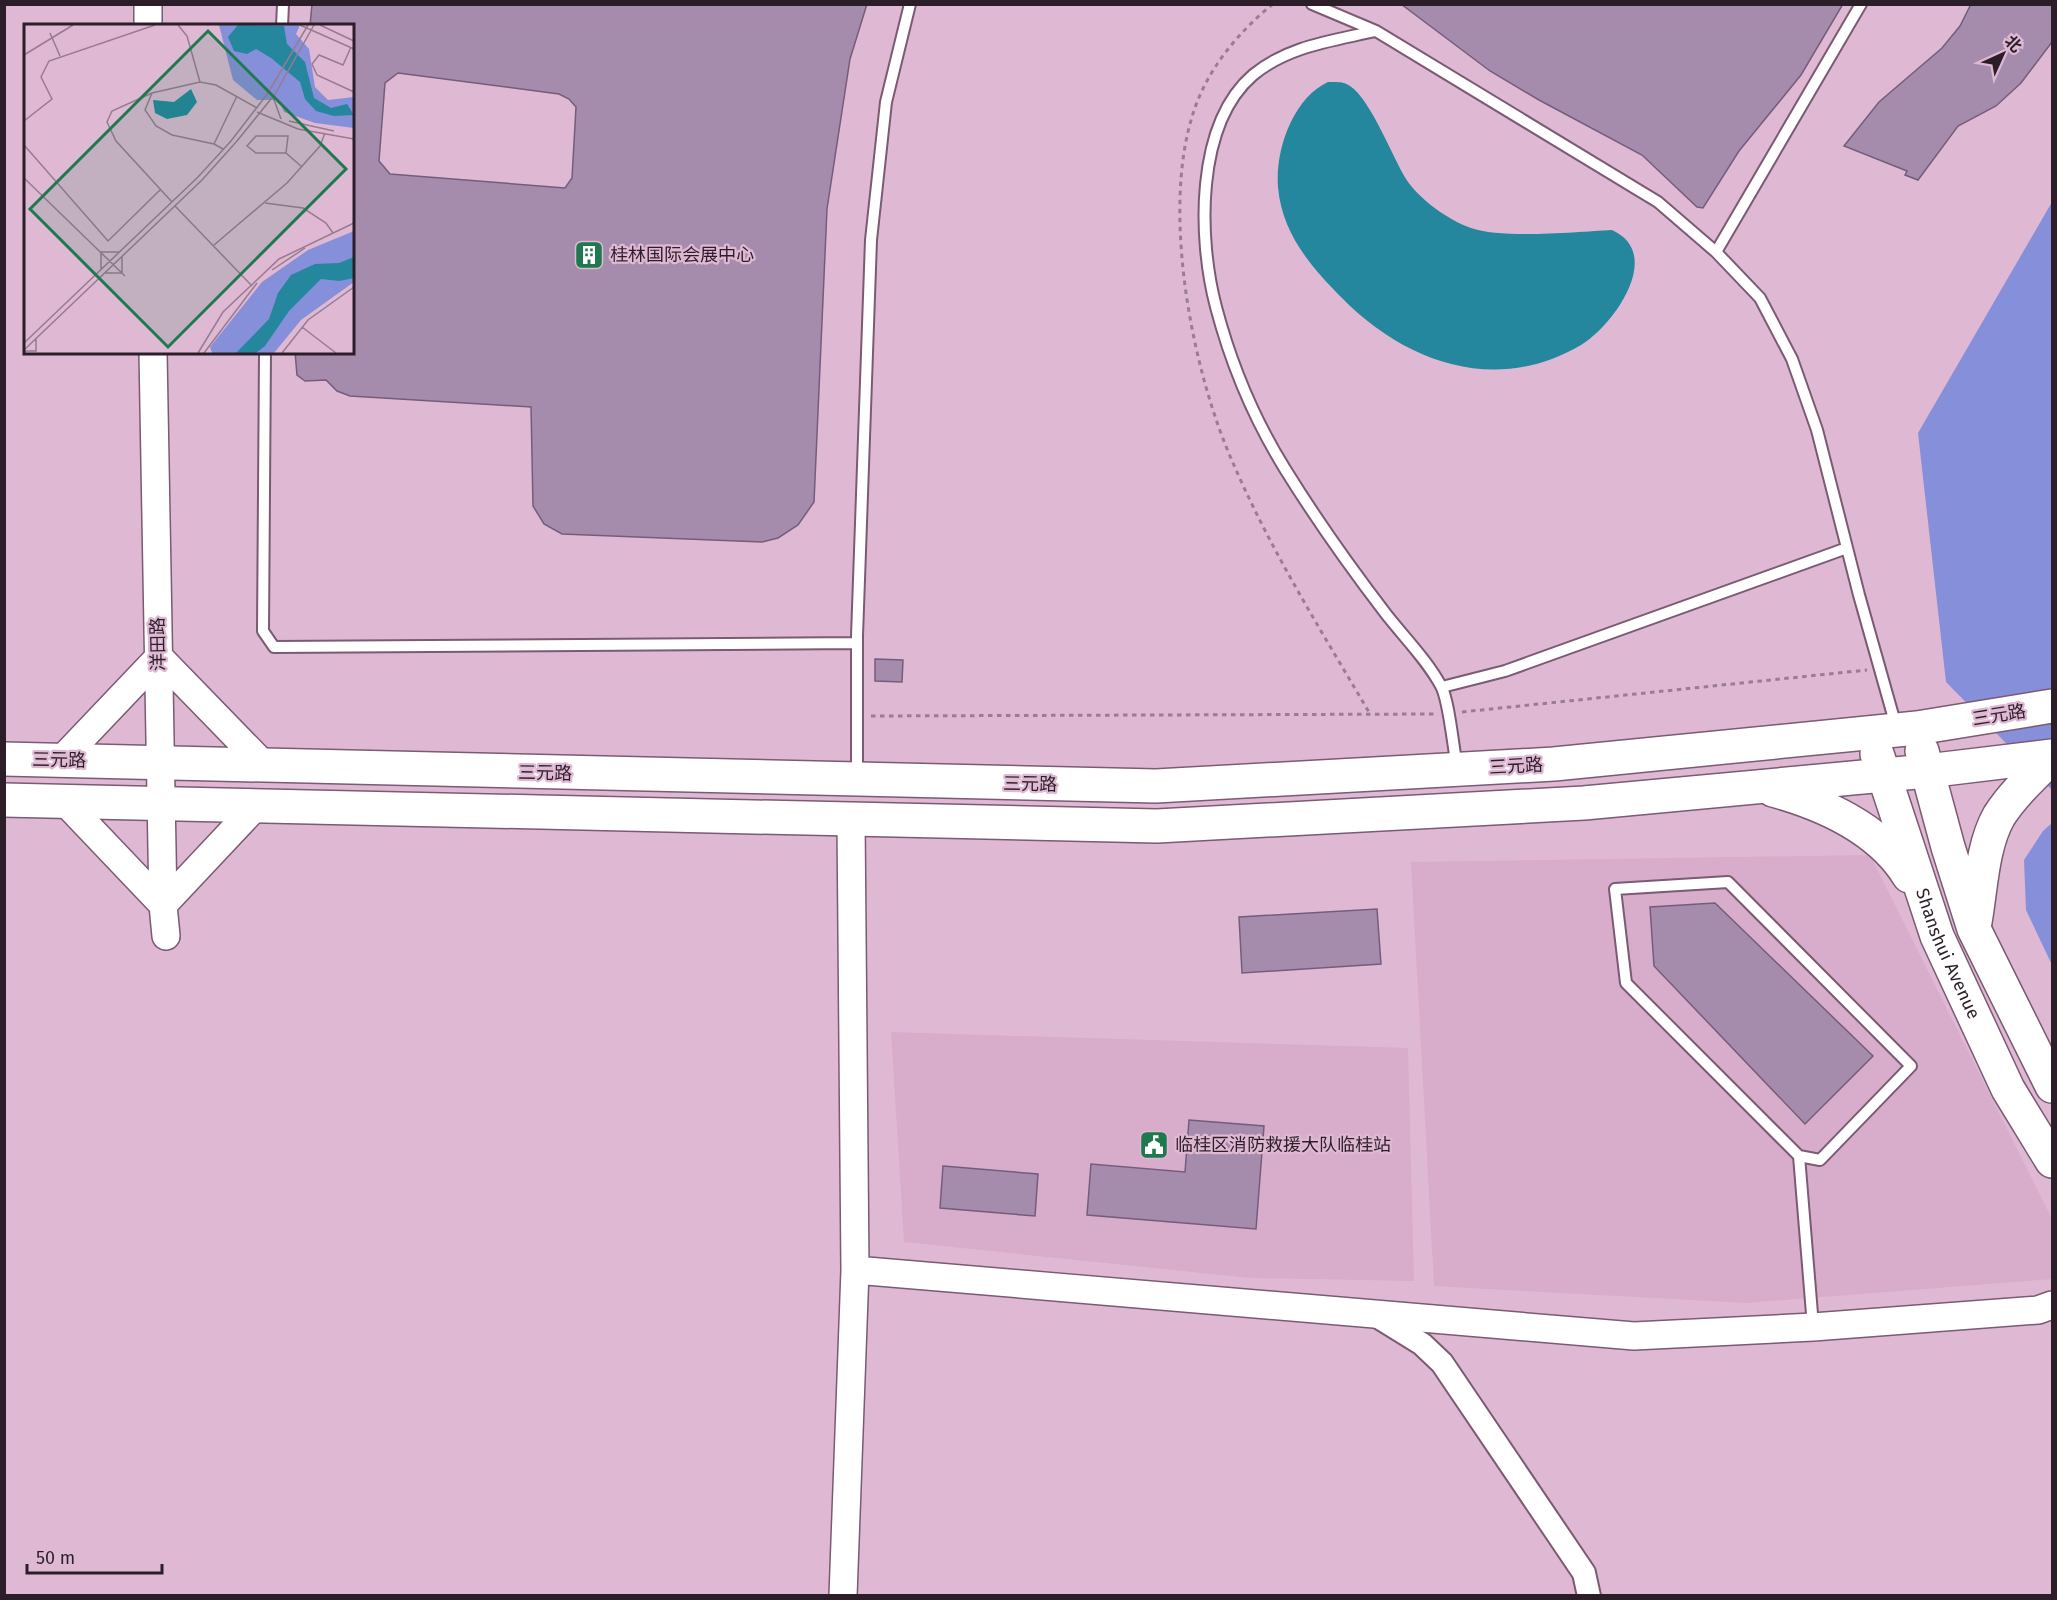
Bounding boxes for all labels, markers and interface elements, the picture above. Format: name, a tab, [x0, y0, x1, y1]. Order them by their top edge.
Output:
inset map	[24, 24, 354, 354]
north arrow	[1973, 24, 2033, 84]
text: 北	[2001, 31, 2026, 56]
building icon: 桂林国际会展中心	[573, 239, 605, 271]
place label: 桂林国际会展中心	[610, 244, 754, 266]
street label: 洋田路	[147, 617, 169, 671]
street label: 三元路	[1971, 700, 2027, 730]
street label: 三元路	[32, 749, 86, 771]
street label: 三元路	[1488, 754, 1544, 778]
street label: 三元路	[518, 762, 572, 784]
street label: 三元路	[1003, 773, 1057, 795]
street label: Shanshui Avenue	[1911, 885, 1985, 1023]
public building icon: 临桂区消防救援大队临桂站	[1138, 1129, 1170, 1161]
place label: 临桂区消防救援大队临桂站	[1175, 1134, 1391, 1156]
scale bar	[27, 1537, 162, 1575]
text: 50 m	[36, 1547, 75, 1569]

